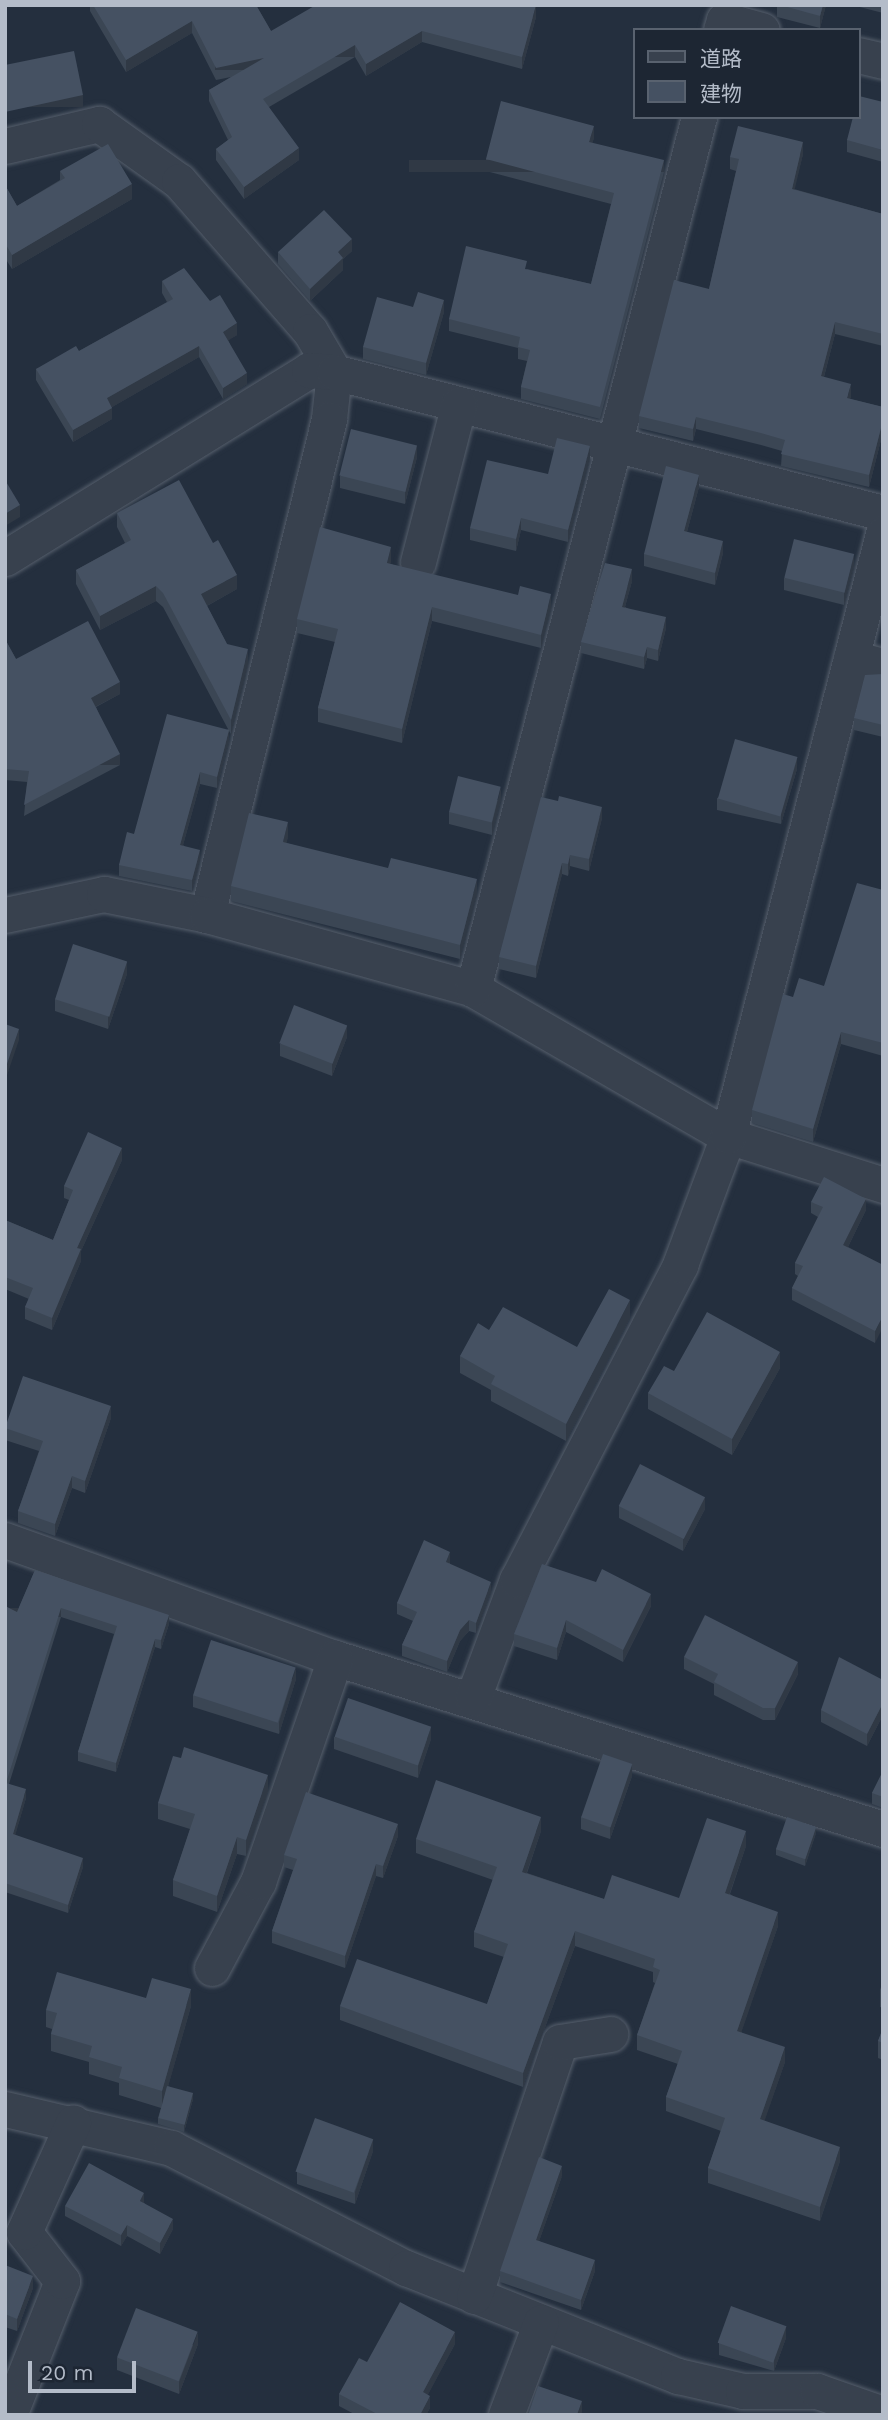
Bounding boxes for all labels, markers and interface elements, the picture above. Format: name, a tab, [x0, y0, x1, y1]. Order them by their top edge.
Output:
legend	[632, 28, 860, 119]
text: 道路	[700, 46, 742, 71]
text: 建物	[700, 81, 742, 106]
scale bar	[32, 2346, 140, 2390]
text: 20 m	[41, 2360, 93, 2385]

